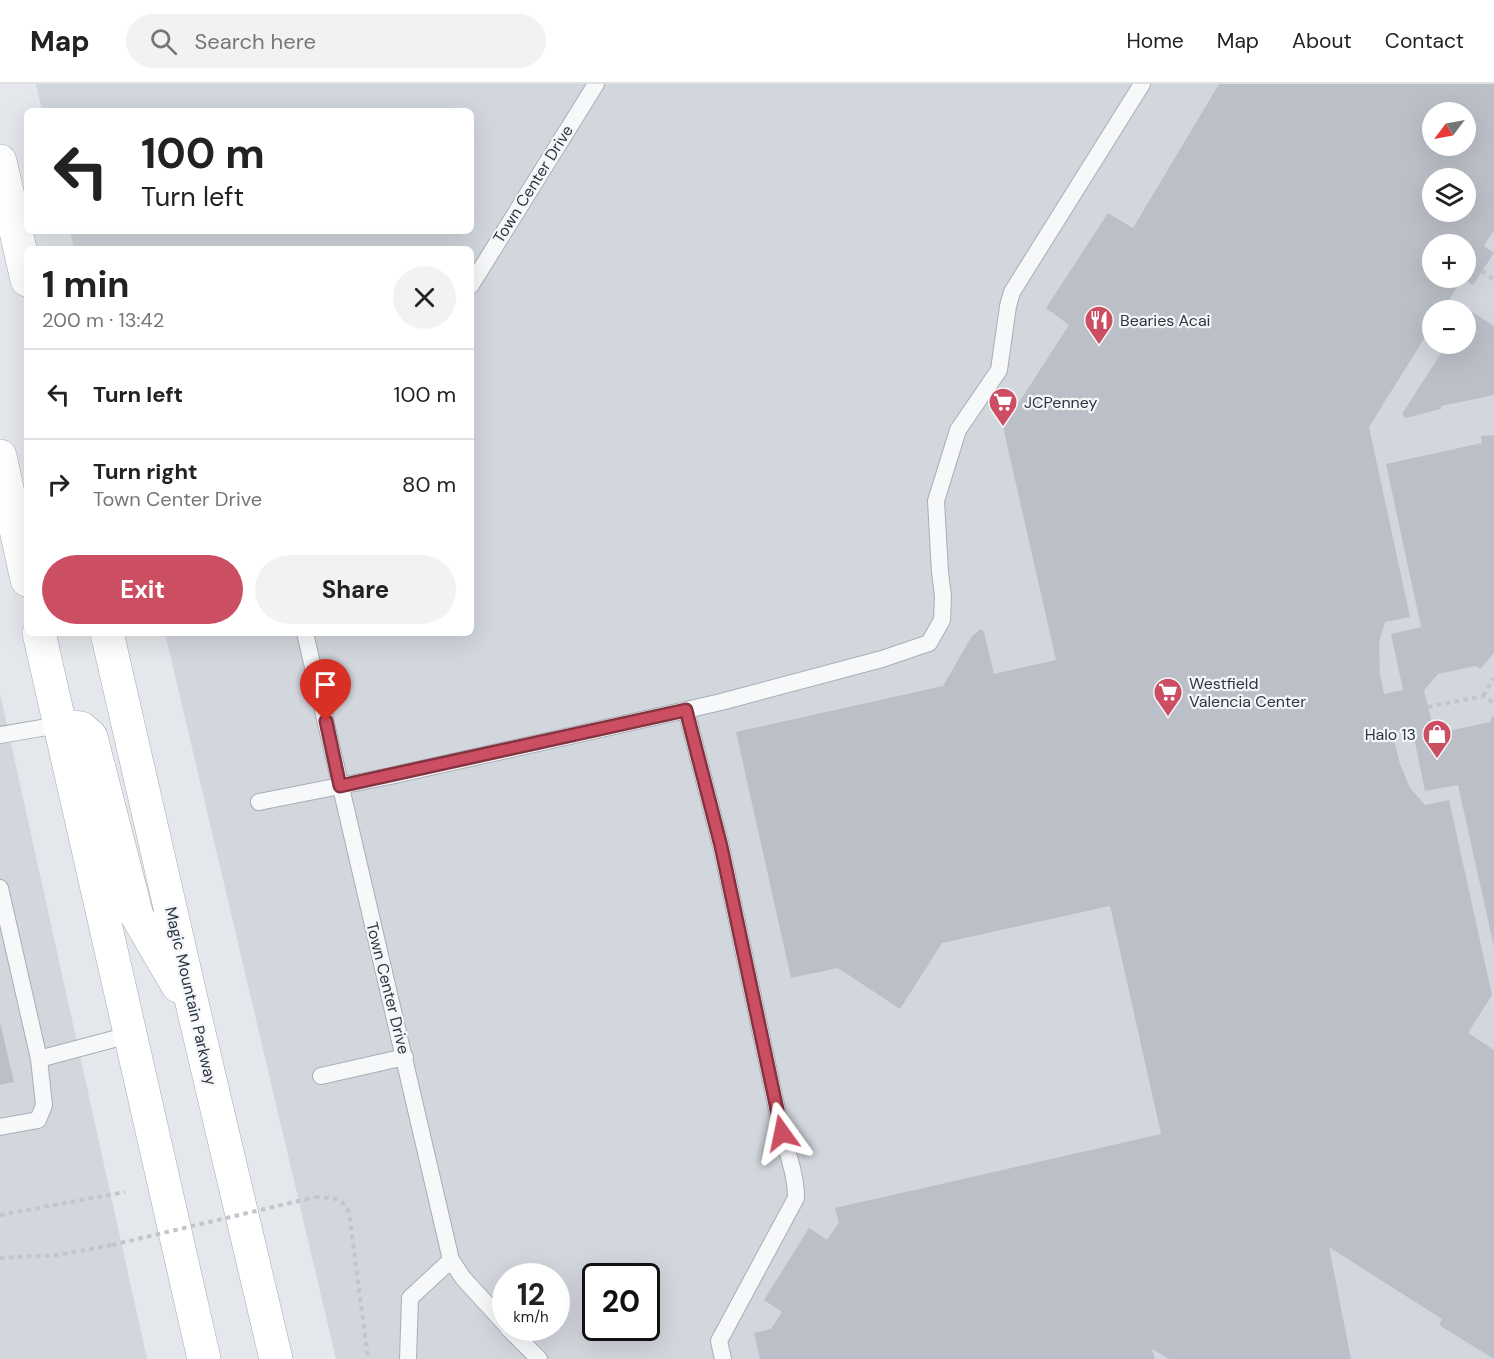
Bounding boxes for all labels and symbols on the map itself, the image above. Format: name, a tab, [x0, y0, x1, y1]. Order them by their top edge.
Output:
north arrow	[1422, 102, 1476, 156]
street label: Town Center Drive	[488, 121, 578, 247]
restaurant icon: Bearies Acai	[1083, 304, 1115, 346]
place label: Bearies Acai	[1120, 310, 1210, 331]
supermarket icon: JCPenney	[987, 386, 1019, 428]
place label: JCPenney	[1024, 392, 1098, 413]
pin	[300, 659, 351, 721]
place label: Westfield Valencia Center	[1189, 673, 1306, 712]
supermarket icon: Westfield Valencia Center	[1152, 676, 1184, 718]
shop icon: Halo 13	[1421, 718, 1453, 760]
place label: Halo 13	[1365, 724, 1416, 745]
street label: Magic Mountain Parkway	[160, 905, 222, 1087]
street label: Town Center Drive	[361, 920, 415, 1056]
position arrow	[750, 1101, 814, 1165]
speed limit sign: 20	[582, 1263, 660, 1341]

